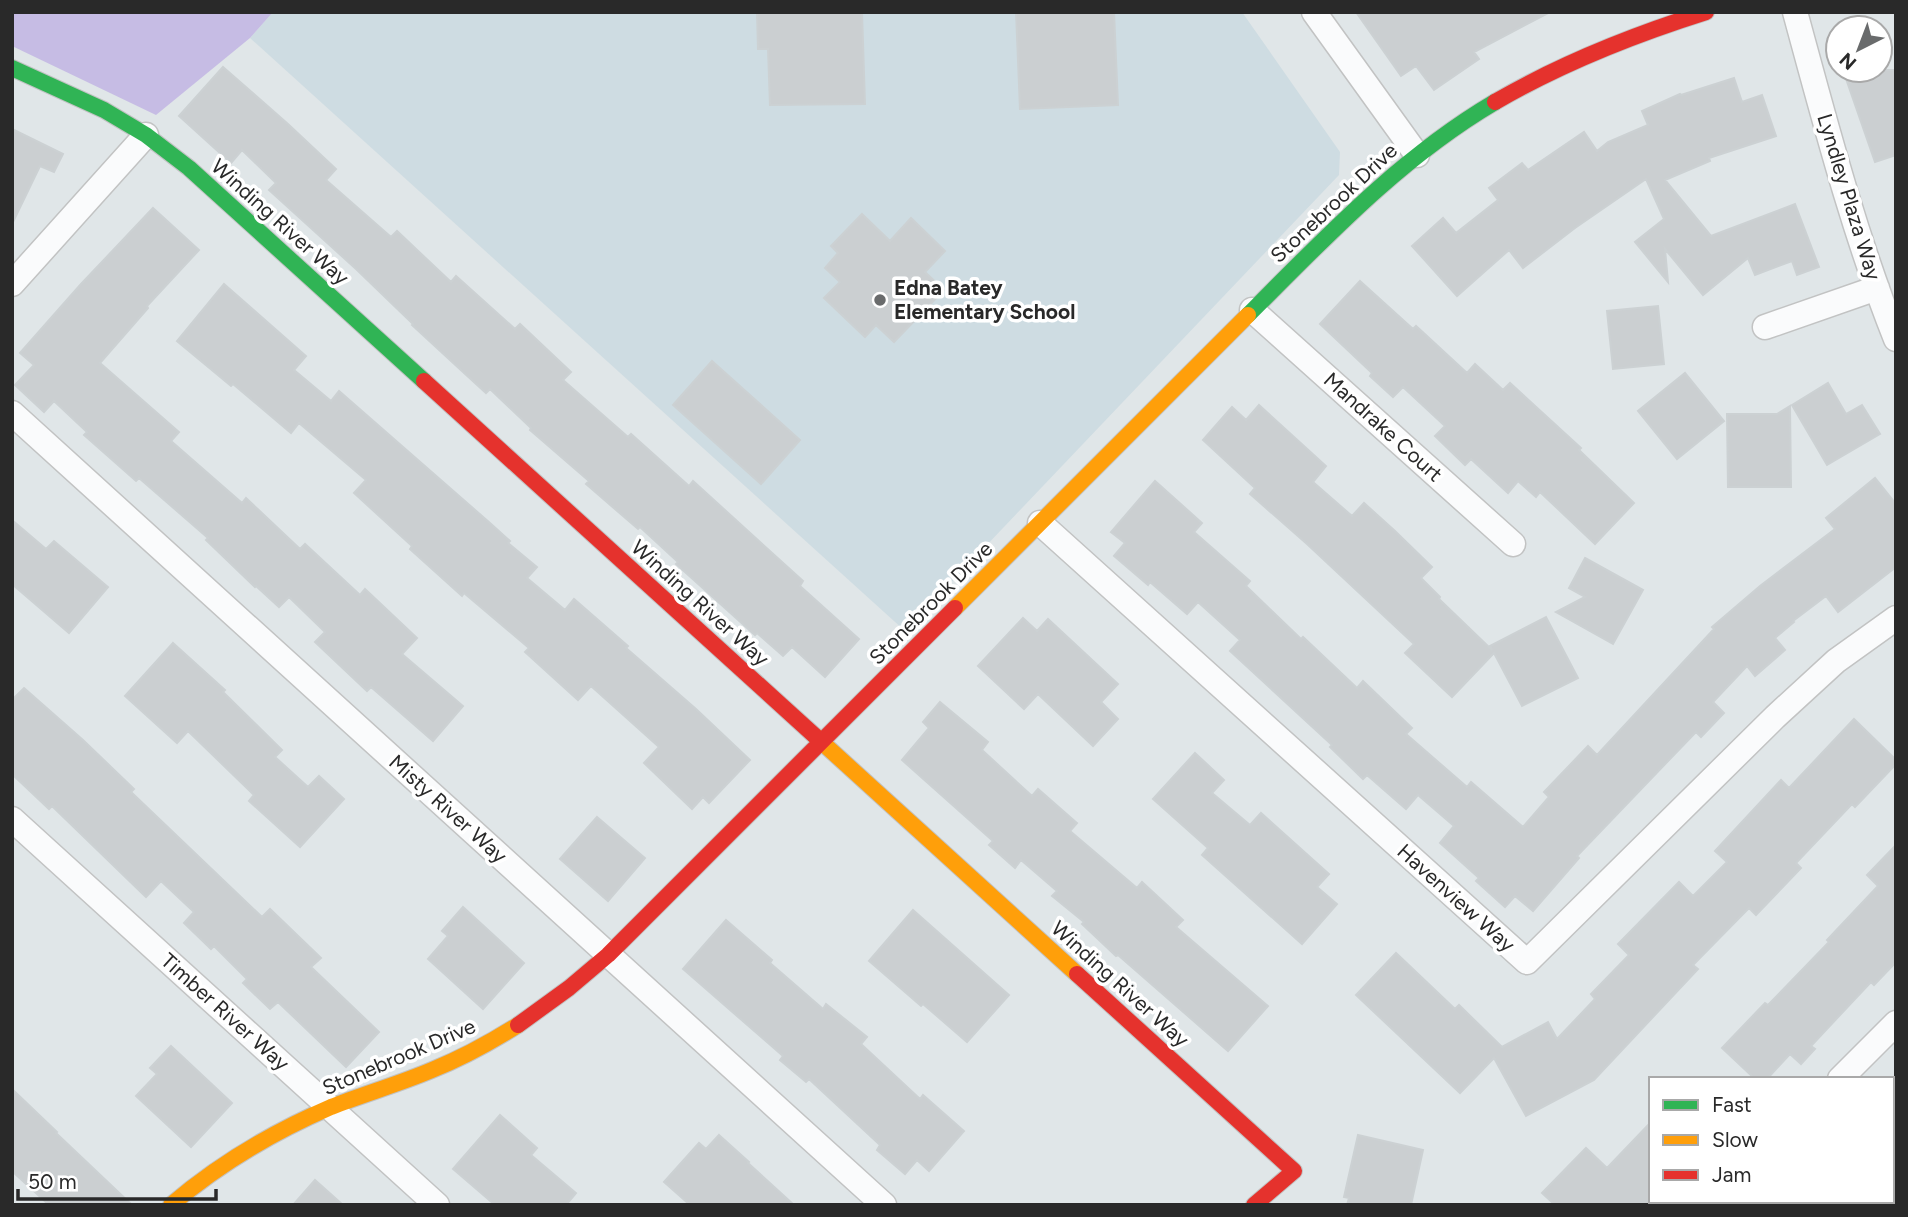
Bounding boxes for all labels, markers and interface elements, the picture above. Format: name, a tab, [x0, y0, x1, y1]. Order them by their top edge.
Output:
north arrow	[1824, 14, 1894, 84]
text: N	[1835, 48, 1861, 75]
street label: Lyndley Plaza Way	[1812, 111, 1887, 283]
street label: Stonebrook Drive	[1265, 138, 1402, 268]
street label: Winding River Way	[206, 153, 354, 290]
place label: Edna Batey Elementary School	[894, 275, 1075, 324]
marker: Edna Batey Elementary School	[872, 292, 888, 308]
street label: Mandrake Court	[1319, 367, 1448, 486]
street label: Winding River Way	[626, 534, 774, 671]
street label: Stonebrook Drive	[864, 536, 997, 669]
street label: Misty River Way	[384, 749, 512, 868]
street label: Havenview Way	[1392, 838, 1520, 957]
street label: Winding River Way	[1046, 915, 1194, 1052]
street label: Timber River Way	[156, 948, 295, 1076]
street label: Stonebrook Drive	[319, 1013, 479, 1100]
legend	[1649, 1077, 1894, 1203]
text: Fast	[1712, 1092, 1752, 1117]
text: Slow	[1712, 1127, 1758, 1152]
scale bar	[18, 1158, 215, 1202]
text: Jam	[1712, 1162, 1751, 1187]
text: 50 m	[28, 1169, 77, 1194]

